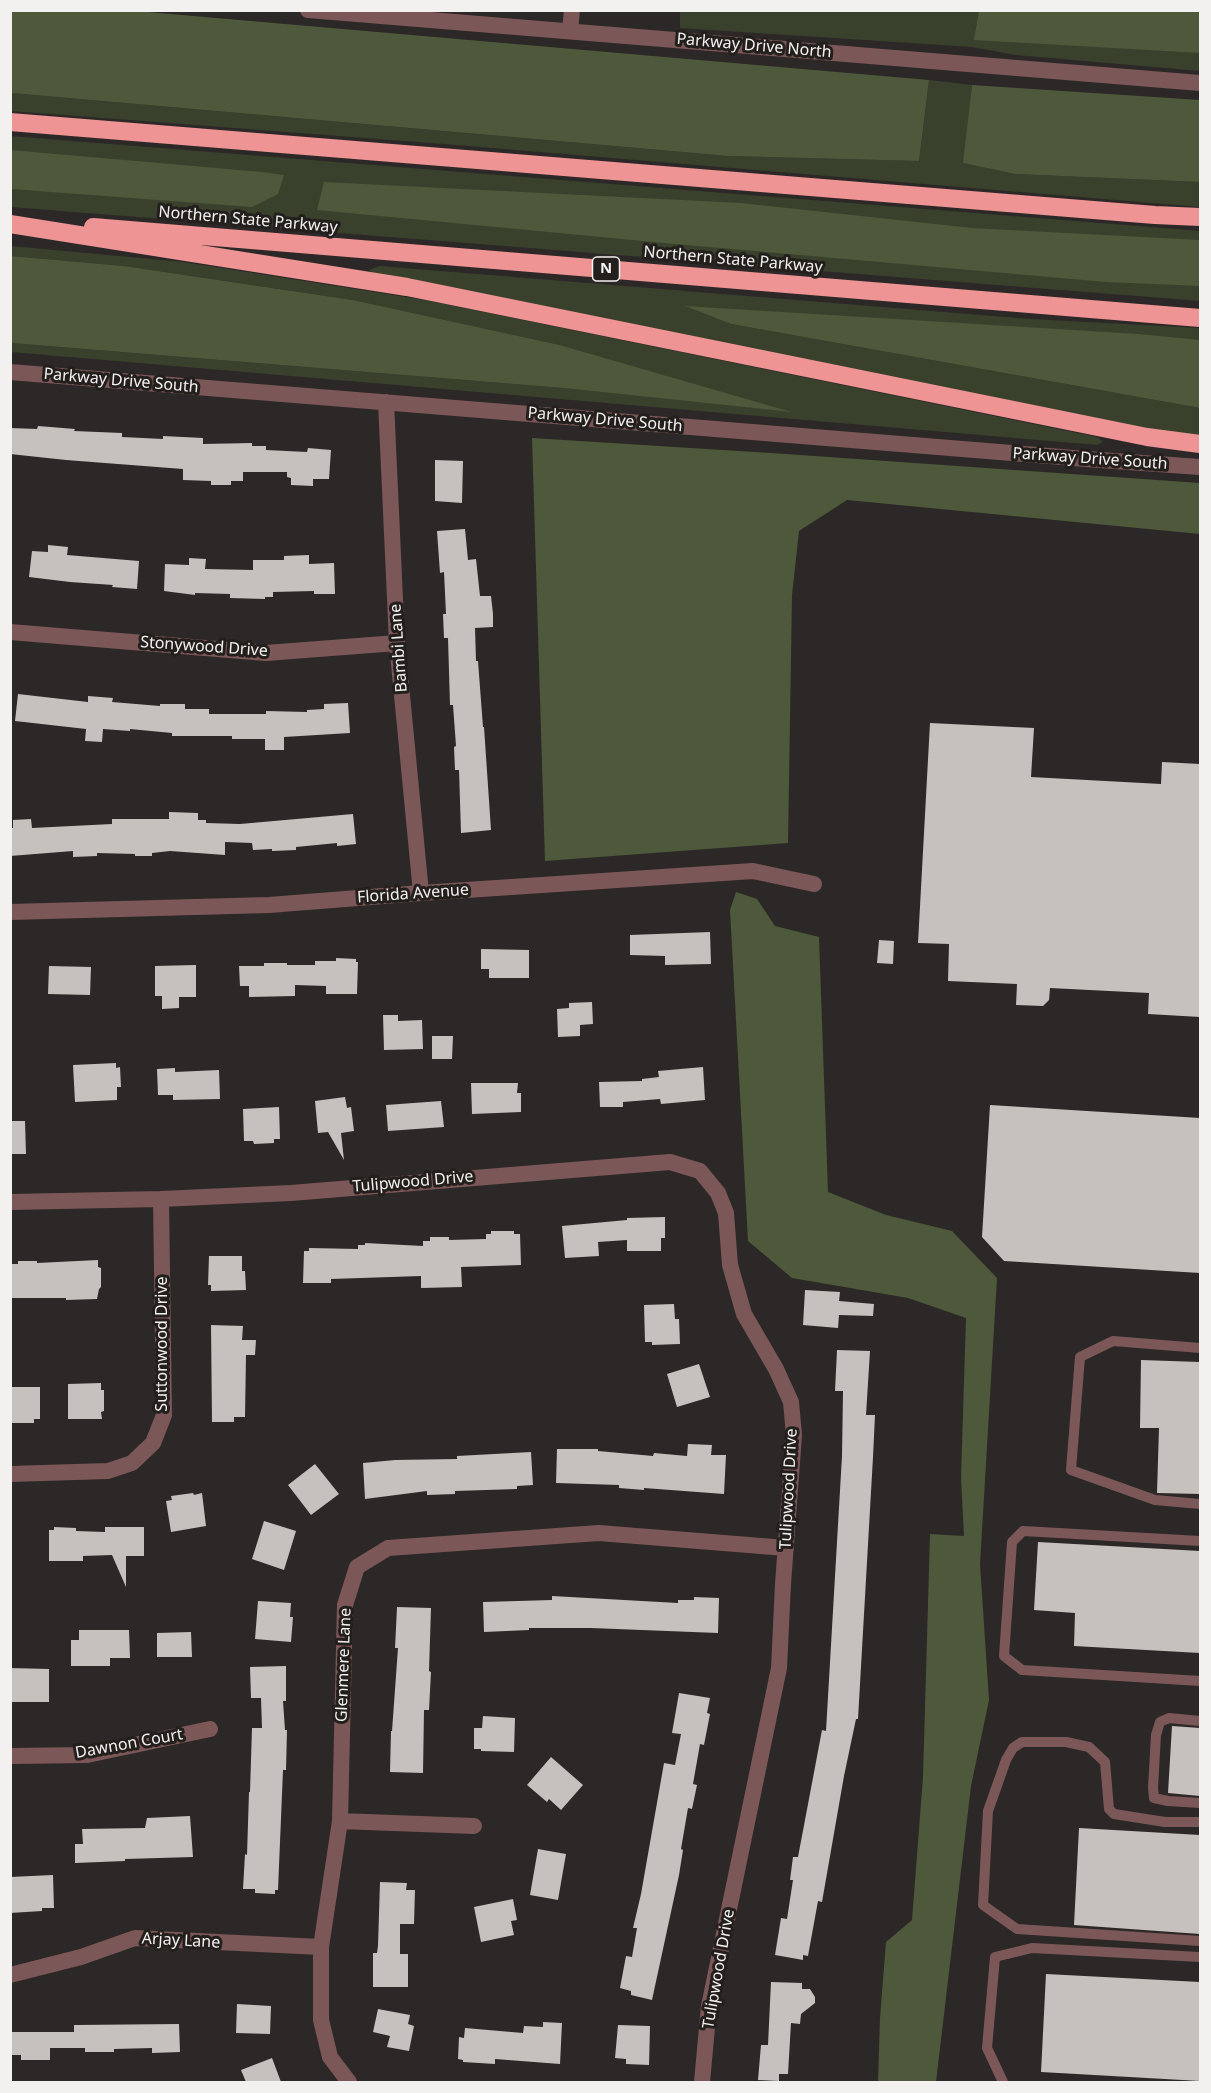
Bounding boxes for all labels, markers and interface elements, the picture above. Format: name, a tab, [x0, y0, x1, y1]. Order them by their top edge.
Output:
street label: Parkway Drive North	[676, 30, 832, 62]
street label: Northern State Parkway	[158, 203, 338, 237]
street label: Northern State Parkway	[643, 243, 823, 277]
road number: N	[592, 257, 620, 281]
street label: Parkway Drive South	[43, 365, 199, 397]
street label: Parkway Drive South	[527, 404, 683, 436]
street label: Parkway Drive South	[1012, 444, 1168, 474]
street label: Bambi Lane	[386, 603, 412, 693]
street label: Stonywood Drive	[140, 633, 268, 661]
street label: Florida Avenue	[356, 881, 470, 907]
street label: Tulipwood Drive	[352, 1167, 474, 1197]
street label: Suttonwood Drive	[152, 1276, 172, 1412]
street label: Tulipwood Drive	[776, 1428, 802, 1550]
street label: Glenmere Lane	[332, 1607, 356, 1723]
street label: Dawnon Court	[74, 1725, 184, 1763]
street label: Tulipwood Drive	[699, 1908, 739, 2030]
street label: Arjay Lane	[141, 1929, 221, 1953]

